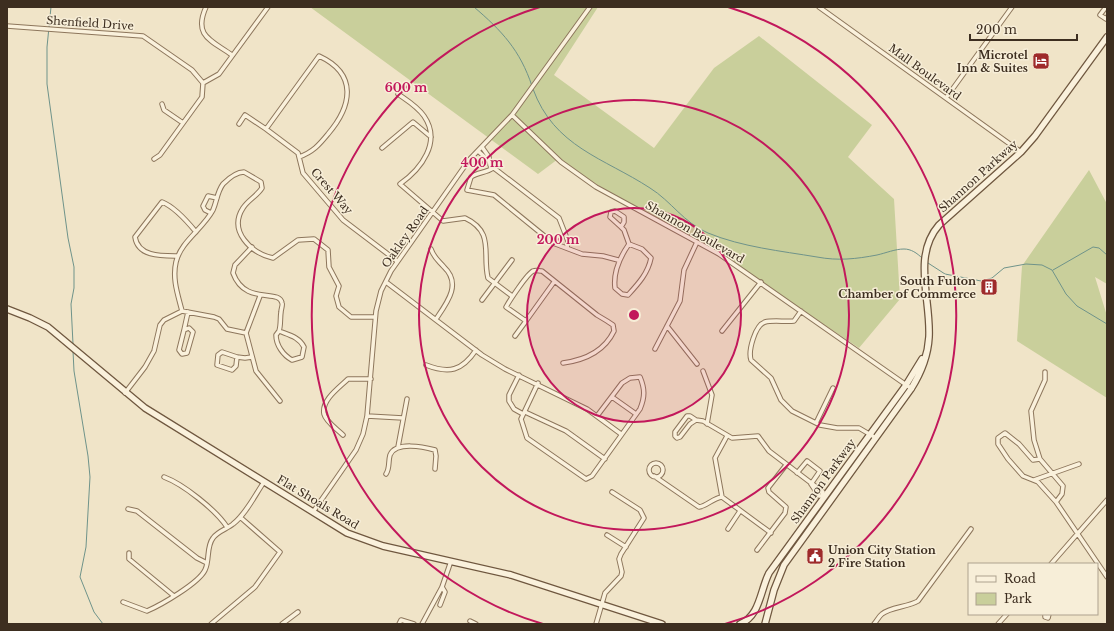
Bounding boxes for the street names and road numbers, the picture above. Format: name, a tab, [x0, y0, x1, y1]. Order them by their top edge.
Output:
street label: Shenfield Drive	[46, 13, 134, 33]
street label: Mall Boulevard	[886, 41, 965, 103]
street label: Shannon Parkway	[936, 137, 1020, 215]
street label: Crest Way	[308, 165, 356, 217]
street label: Shannon Boulevard	[643, 198, 747, 266]
street label: Oakley Road	[379, 203, 432, 271]
street label: Shannon Parkway	[787, 436, 859, 526]
street label: Flat Shoals Road	[274, 472, 362, 532]

